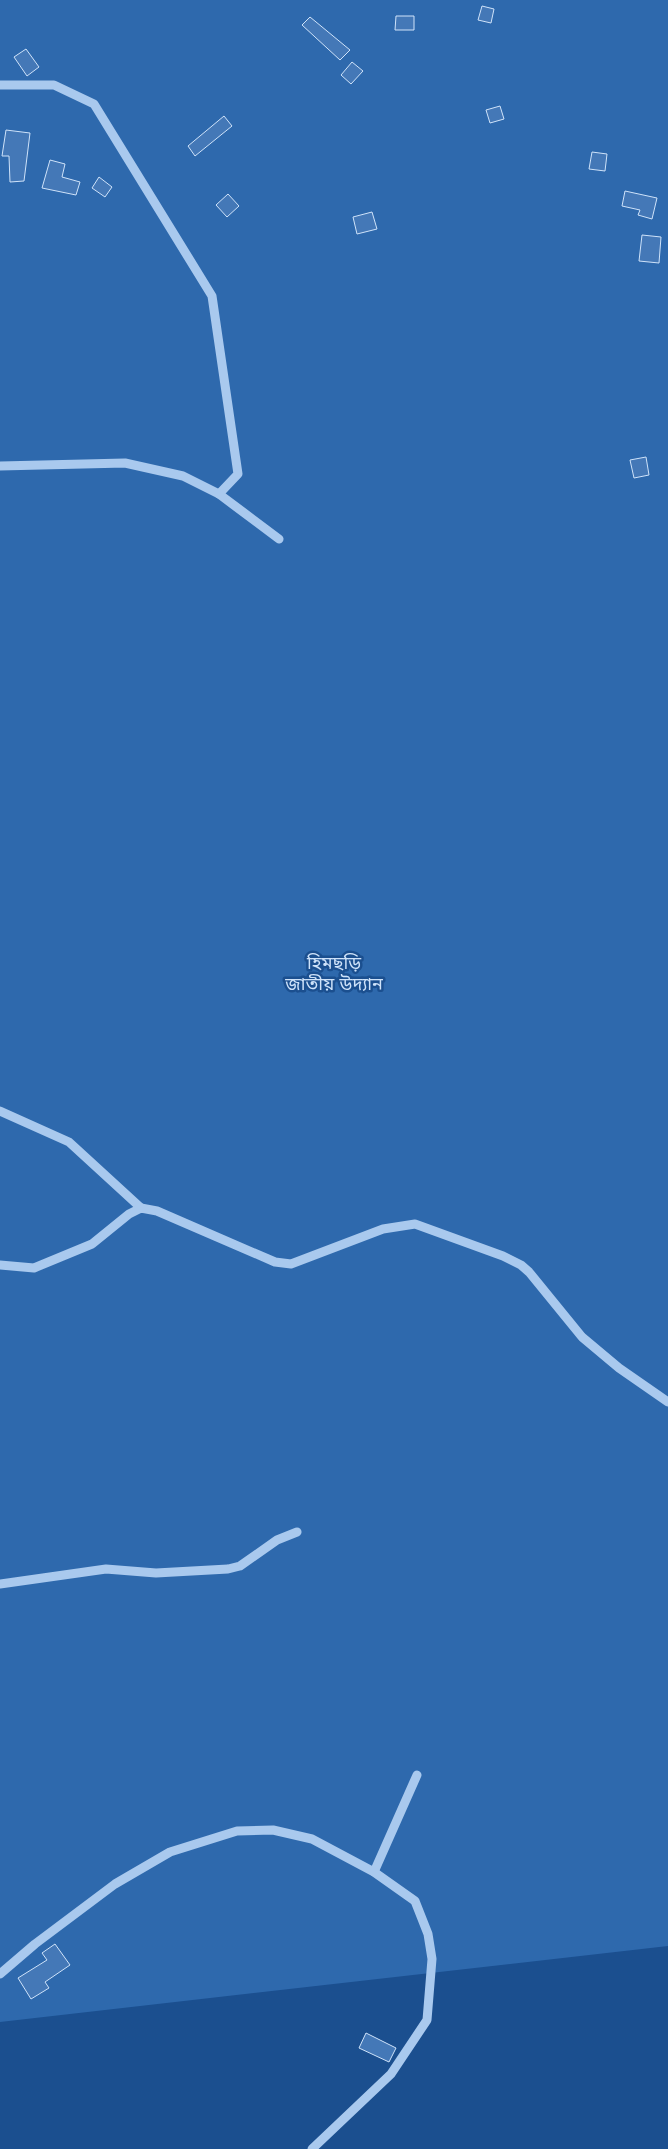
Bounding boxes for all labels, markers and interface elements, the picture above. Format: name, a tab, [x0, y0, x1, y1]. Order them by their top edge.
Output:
park label: হিমছড়ি জাতীয় উদ্যান	[284, 950, 384, 997]

